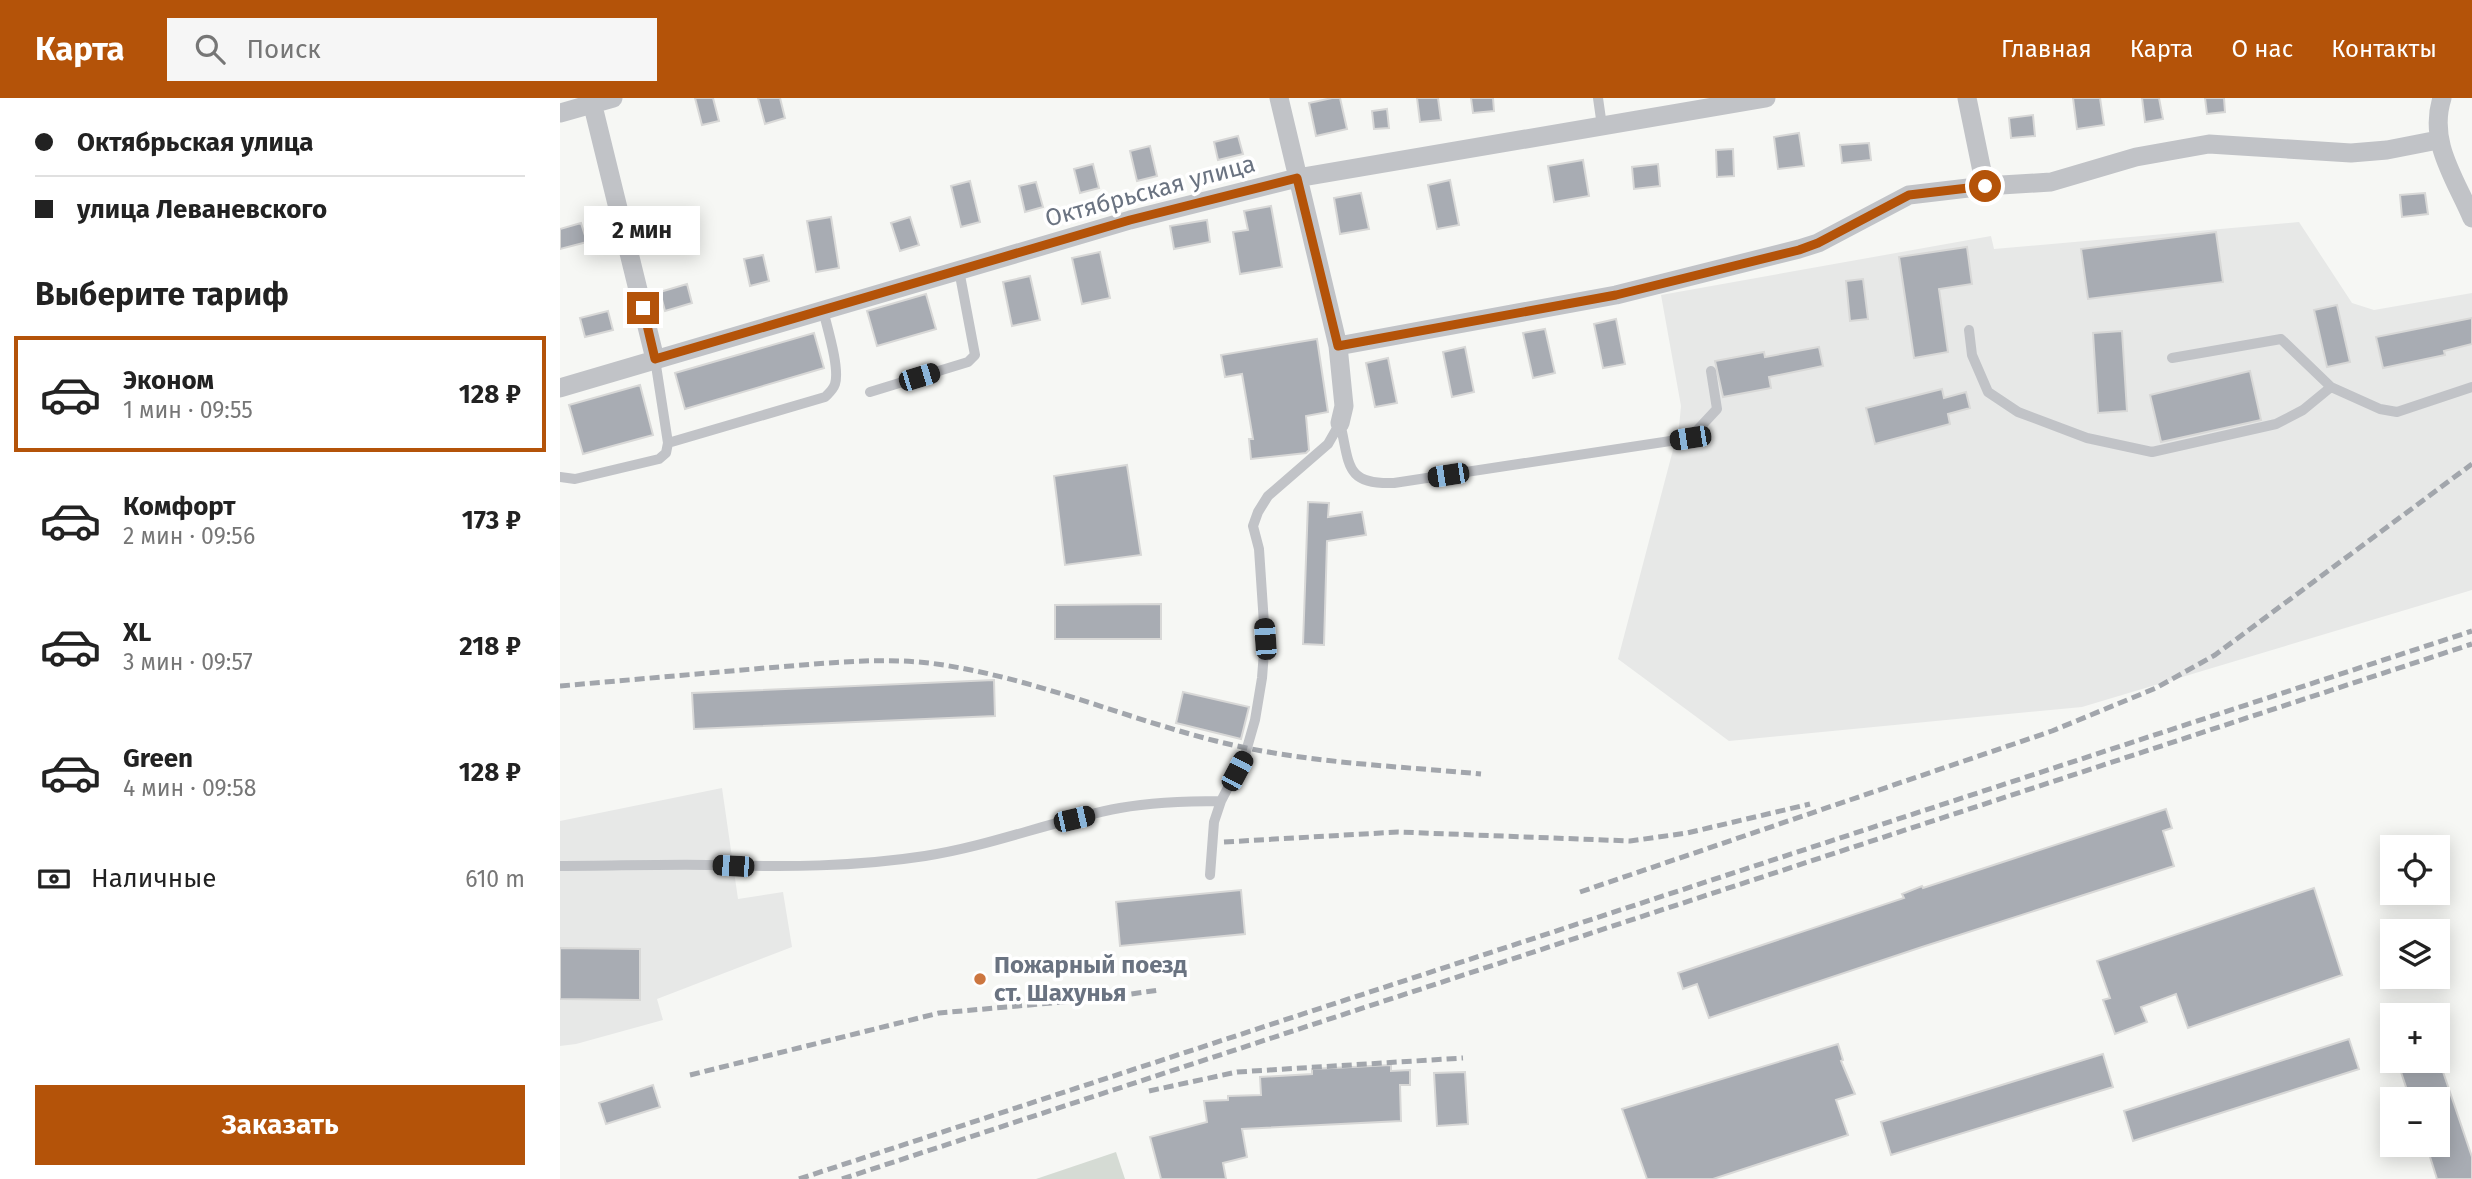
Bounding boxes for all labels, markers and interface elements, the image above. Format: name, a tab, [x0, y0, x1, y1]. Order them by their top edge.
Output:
search box	[167, 18, 657, 81]
text: Карта	[35, 29, 125, 69]
icon: search	[191, 30, 229, 68]
text: Поиск	[247, 34, 321, 65]
text: Главная	[2001, 35, 2092, 63]
text: Карта	[2130, 35, 2193, 63]
text: О нас	[2231, 35, 2293, 63]
text: Контакты	[2331, 35, 2437, 63]
text: Октябрьская улица	[77, 127, 314, 158]
street label: Октябрьская улица	[1042, 149, 1258, 233]
route start	[1969, 170, 2001, 202]
text: улица Леваневского	[77, 194, 327, 225]
callout: 2 мин	[585, 206, 701, 256]
text: 2 мин	[612, 216, 672, 244]
text: Выберите тариф	[35, 275, 289, 313]
route end	[627, 292, 659, 324]
car	[896, 361, 943, 393]
icon: car	[39, 363, 102, 426]
text: Эконом	[123, 365, 214, 396]
text: 128 ₽	[459, 379, 521, 410]
text: 1 мин · 09:55	[123, 396, 253, 424]
car	[1668, 424, 1713, 452]
car	[1426, 461, 1471, 489]
icon: car	[39, 489, 102, 552]
text: Комфорт	[123, 491, 236, 522]
text: 173 ₽	[462, 505, 521, 536]
text: 2 мин · 09:56	[123, 522, 255, 550]
icon: car	[39, 615, 102, 678]
text: XL	[123, 617, 151, 648]
car	[1254, 617, 1277, 661]
text: 218 ₽	[459, 631, 521, 662]
text: 3 мин · 09:57	[123, 648, 253, 676]
icon: car	[39, 741, 102, 804]
text: Green	[123, 743, 193, 774]
car	[1218, 748, 1257, 794]
text: 128 ₽	[459, 757, 521, 788]
text: 4 мин · 09:58	[123, 774, 256, 802]
car	[1052, 804, 1097, 834]
map controls	[2380, 835, 2450, 1157]
button: locate	[2380, 835, 2450, 905]
car	[712, 854, 755, 878]
icon: cash	[35, 860, 73, 898]
text: Наличные	[91, 863, 216, 894]
text: 610 m	[465, 865, 525, 893]
button: layers	[2380, 919, 2450, 989]
place label: Пожарный поезд ст. Шахунья	[994, 951, 1188, 1007]
marker: Пожарный поезд ст. Шахунья	[972, 971, 988, 987]
button: +	[2380, 1003, 2450, 1073]
button: Заказать	[35, 1085, 525, 1165]
button: −	[2380, 1087, 2450, 1157]

